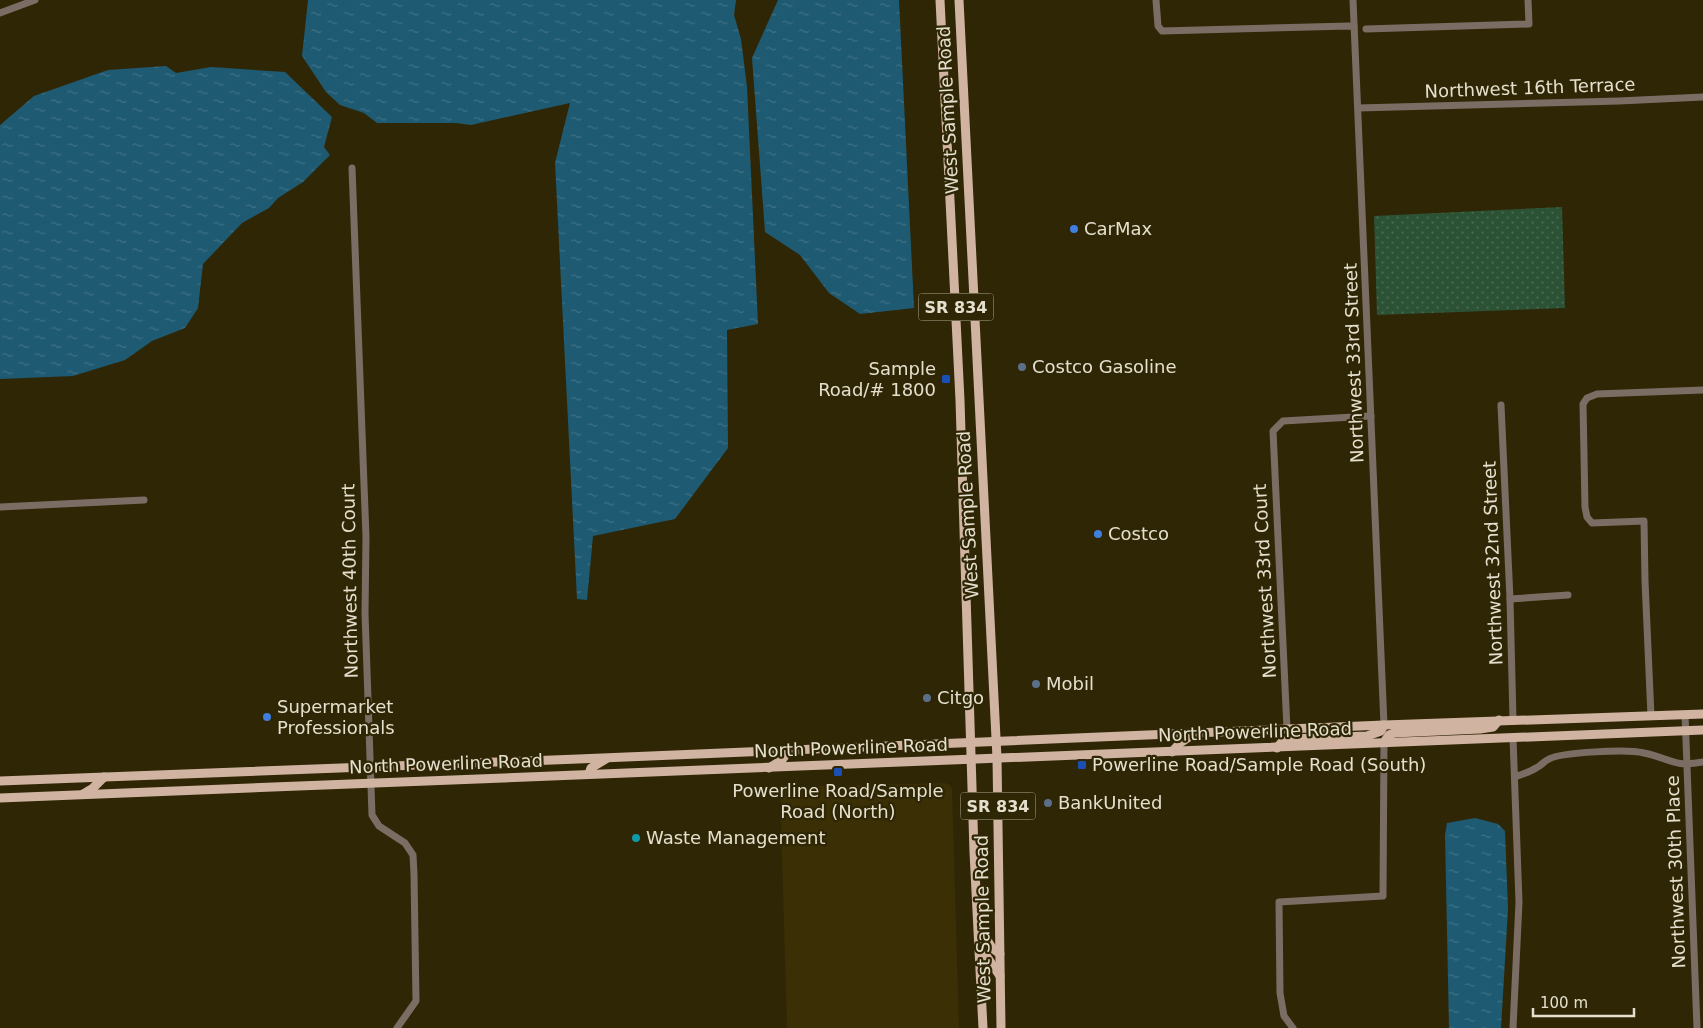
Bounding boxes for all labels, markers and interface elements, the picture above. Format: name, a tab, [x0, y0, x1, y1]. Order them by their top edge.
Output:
street label: West Sample Road	[933, 25, 962, 195]
street label: Northwest 16th Terrace	[1424, 73, 1636, 102]
place label: CarMax	[1084, 218, 1153, 239]
marker: CarMax	[1068, 223, 1080, 235]
street label: Northwest 33rd Street	[1340, 263, 1367, 463]
road number: SR 834	[918, 294, 994, 320]
place label: Costco Gasoline	[1032, 356, 1177, 377]
place label: Sample Road/# 1800	[818, 358, 936, 400]
marker: Costco Gasoline	[1016, 361, 1028, 373]
marker: Sample Road/# 1800	[940, 373, 952, 385]
street label: West Sample Road	[953, 430, 982, 600]
street label: Northwest 32nd Street	[1478, 460, 1507, 666]
street label: Northwest 40th Court	[337, 483, 362, 679]
street label: Northwest 33rd Court	[1249, 483, 1280, 679]
place label: Costco	[1108, 523, 1169, 544]
marker: Costco	[1092, 528, 1104, 540]
place label: Mobil	[1046, 673, 1094, 694]
marker: Mobil	[1030, 678, 1042, 690]
place label: Citgo	[937, 687, 984, 708]
marker: Citgo	[921, 692, 933, 704]
place label: Supermarket Professionals	[277, 696, 395, 738]
marker: Supermarket Professionals	[261, 711, 273, 723]
street label: North Powerline Road	[1158, 718, 1352, 745]
street label: North Powerline Road	[754, 734, 948, 761]
street label: North Powerline Road	[349, 750, 543, 777]
place label: Powerline Road/Sample Road (South)	[1092, 754, 1426, 775]
marker: Powerline Road/Sample Road (South)	[1076, 759, 1088, 771]
marker: Powerline Road/Sample Road (North)	[832, 766, 844, 778]
street label: Northwest 30th Place	[1662, 775, 1689, 969]
place label: Powerline Road/Sample Road (North)	[732, 780, 944, 822]
road number: SR 834	[960, 792, 1036, 819]
place label: BankUnited	[1058, 792, 1162, 813]
marker: BankUnited	[1042, 797, 1054, 809]
place label: Waste Management	[646, 827, 825, 848]
marker: Waste Management	[630, 832, 642, 844]
street label: West Sample Road	[971, 835, 994, 1003]
scale bar	[1533, 986, 1634, 1018]
text: 100 m	[1540, 994, 1588, 1012]

